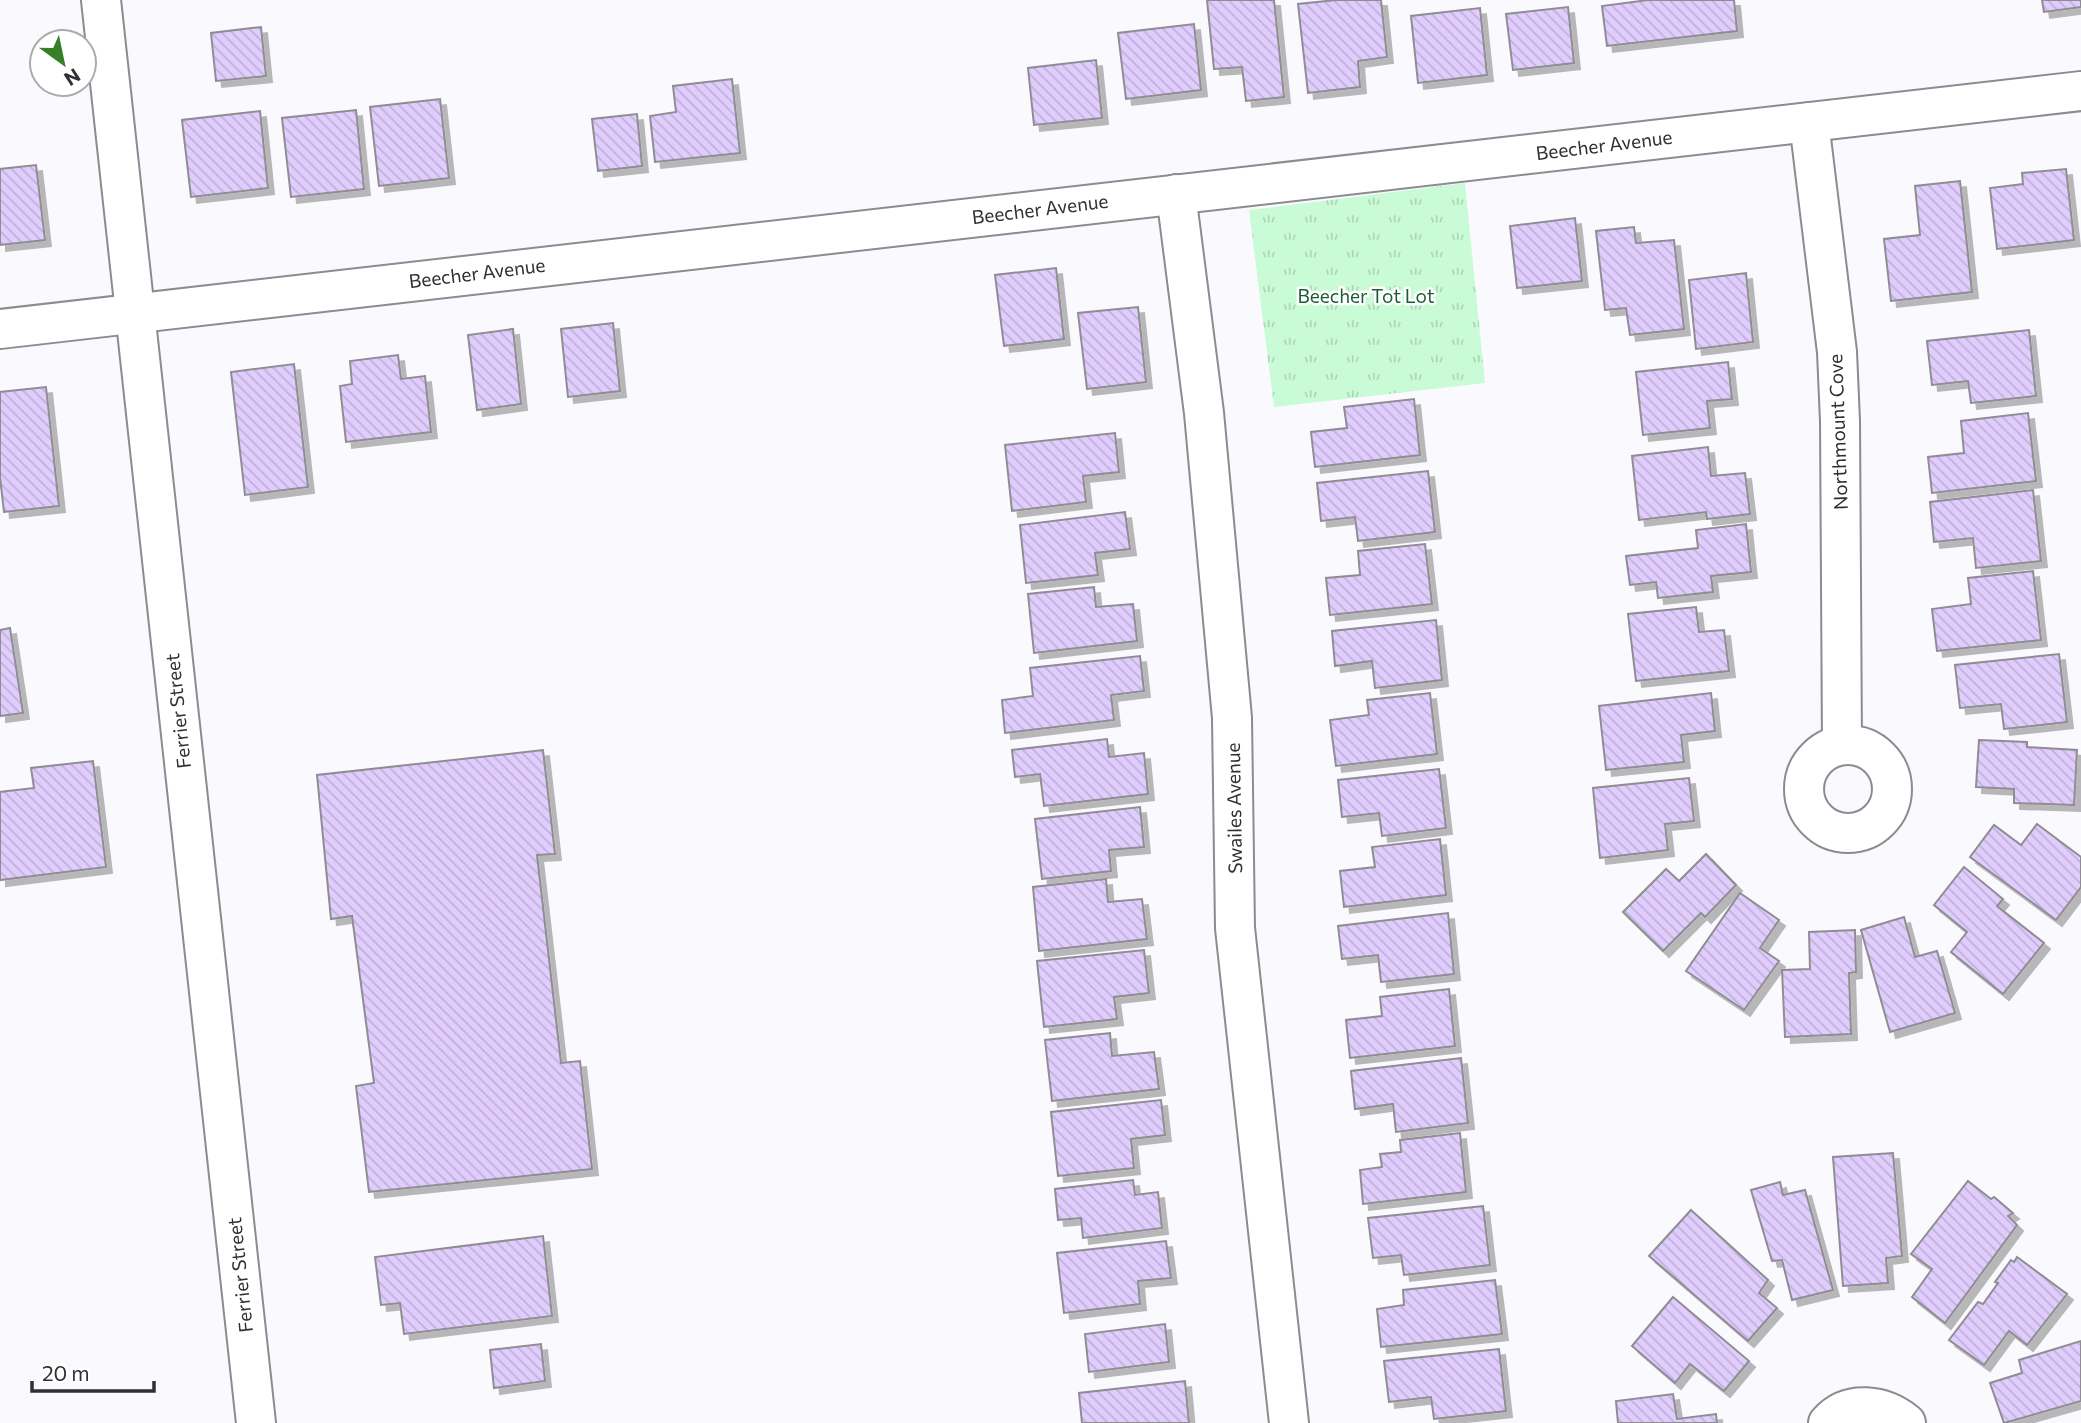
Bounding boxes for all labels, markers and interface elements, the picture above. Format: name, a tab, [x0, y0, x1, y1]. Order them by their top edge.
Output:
north arrow	[28, 28, 98, 98]
text: N	[60, 64, 85, 91]
street label: Beecher Avenue	[1534, 125, 1673, 164]
street label: Beecher Avenue	[970, 189, 1109, 228]
street label: Beecher Avenue	[407, 253, 546, 292]
park label: Beecher Tot Lot	[1297, 284, 1435, 307]
street label: Northmount Cove	[1823, 354, 1852, 511]
street label: Ferrier Street	[160, 652, 195, 770]
street label: Swailes Avenue	[1221, 742, 1246, 874]
street label: Ferrier Street	[222, 1216, 257, 1334]
scale bar	[32, 1350, 154, 1394]
text: 20 m	[42, 1360, 90, 1385]

